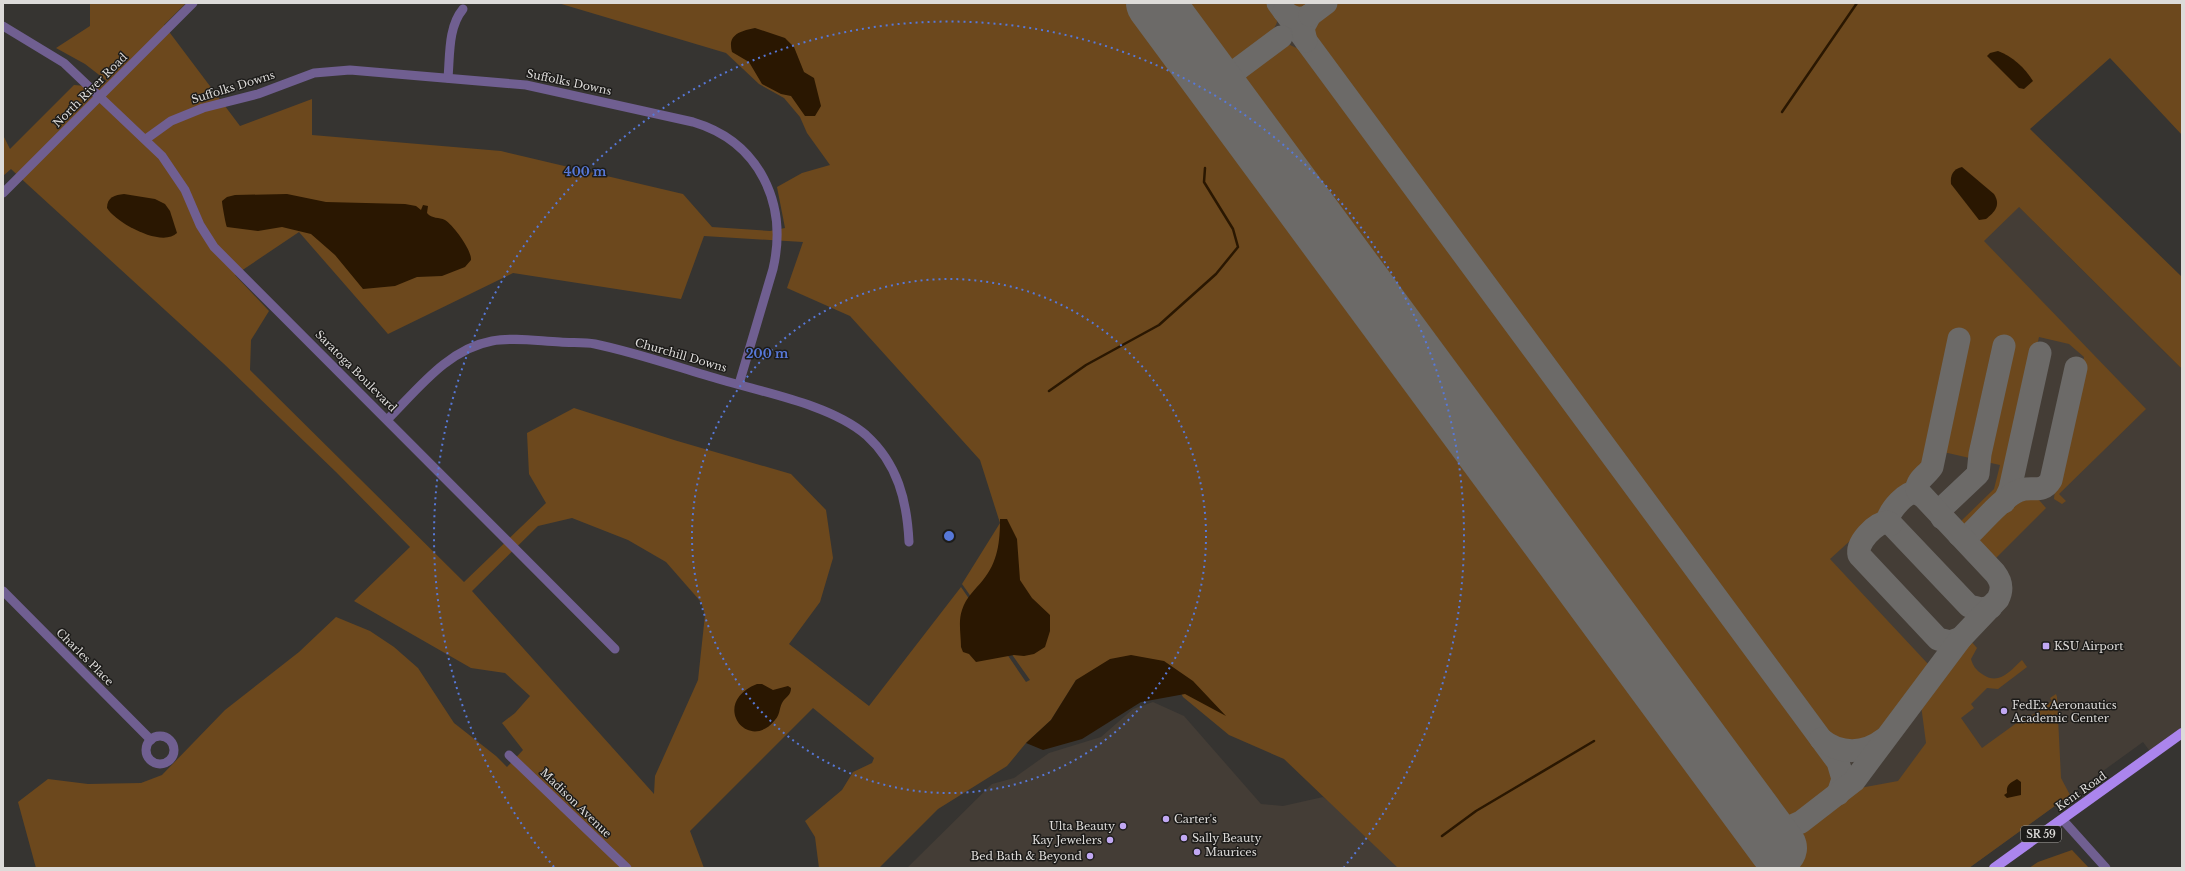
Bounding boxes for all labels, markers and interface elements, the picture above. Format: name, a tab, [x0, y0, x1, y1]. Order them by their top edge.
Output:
street label: North River Road	[50, 49, 131, 130]
street label: Suffolks Downs	[525, 66, 613, 98]
street label: Suffolks Downs	[189, 68, 277, 106]
text: 400 m	[564, 164, 607, 179]
street label: Saratoga Boulevard	[312, 327, 400, 415]
street label: Churchill Downs	[633, 335, 729, 375]
text: 200 m	[746, 346, 789, 361]
centre of rings	[942, 529, 956, 543]
street label: Charles Place	[53, 625, 117, 689]
place label: KSU Airport	[2054, 639, 2124, 653]
marker: KSU Airport	[2041, 641, 2051, 651]
place label: FedEx Aeronautics Academic Center	[2011, 698, 2117, 725]
marker: FedEx Aeronautics Academic Center	[1999, 706, 2009, 716]
street label: Madison Avenue	[537, 765, 615, 841]
street label: Kent Road	[2053, 768, 2110, 814]
place label: Carter's	[1174, 812, 1217, 826]
marker: Carter's	[1161, 814, 1171, 824]
place label: Ulta Beauty	[1049, 819, 1115, 833]
marker: Ulta Beauty	[1118, 821, 1128, 831]
road number: SR 59	[2021, 826, 2061, 842]
place label: Sally Beauty	[1192, 831, 1262, 845]
place label: Kay Jewelers	[1032, 833, 1102, 847]
marker: Sally Beauty	[1179, 833, 1189, 843]
marker: Kay Jewelers	[1105, 835, 1115, 845]
place label: Maurices	[1205, 845, 1257, 859]
marker: Maurices	[1192, 847, 1202, 857]
place label: Bed Bath & Beyond	[971, 849, 1083, 863]
marker: Bed Bath & Beyond	[1085, 851, 1095, 861]

